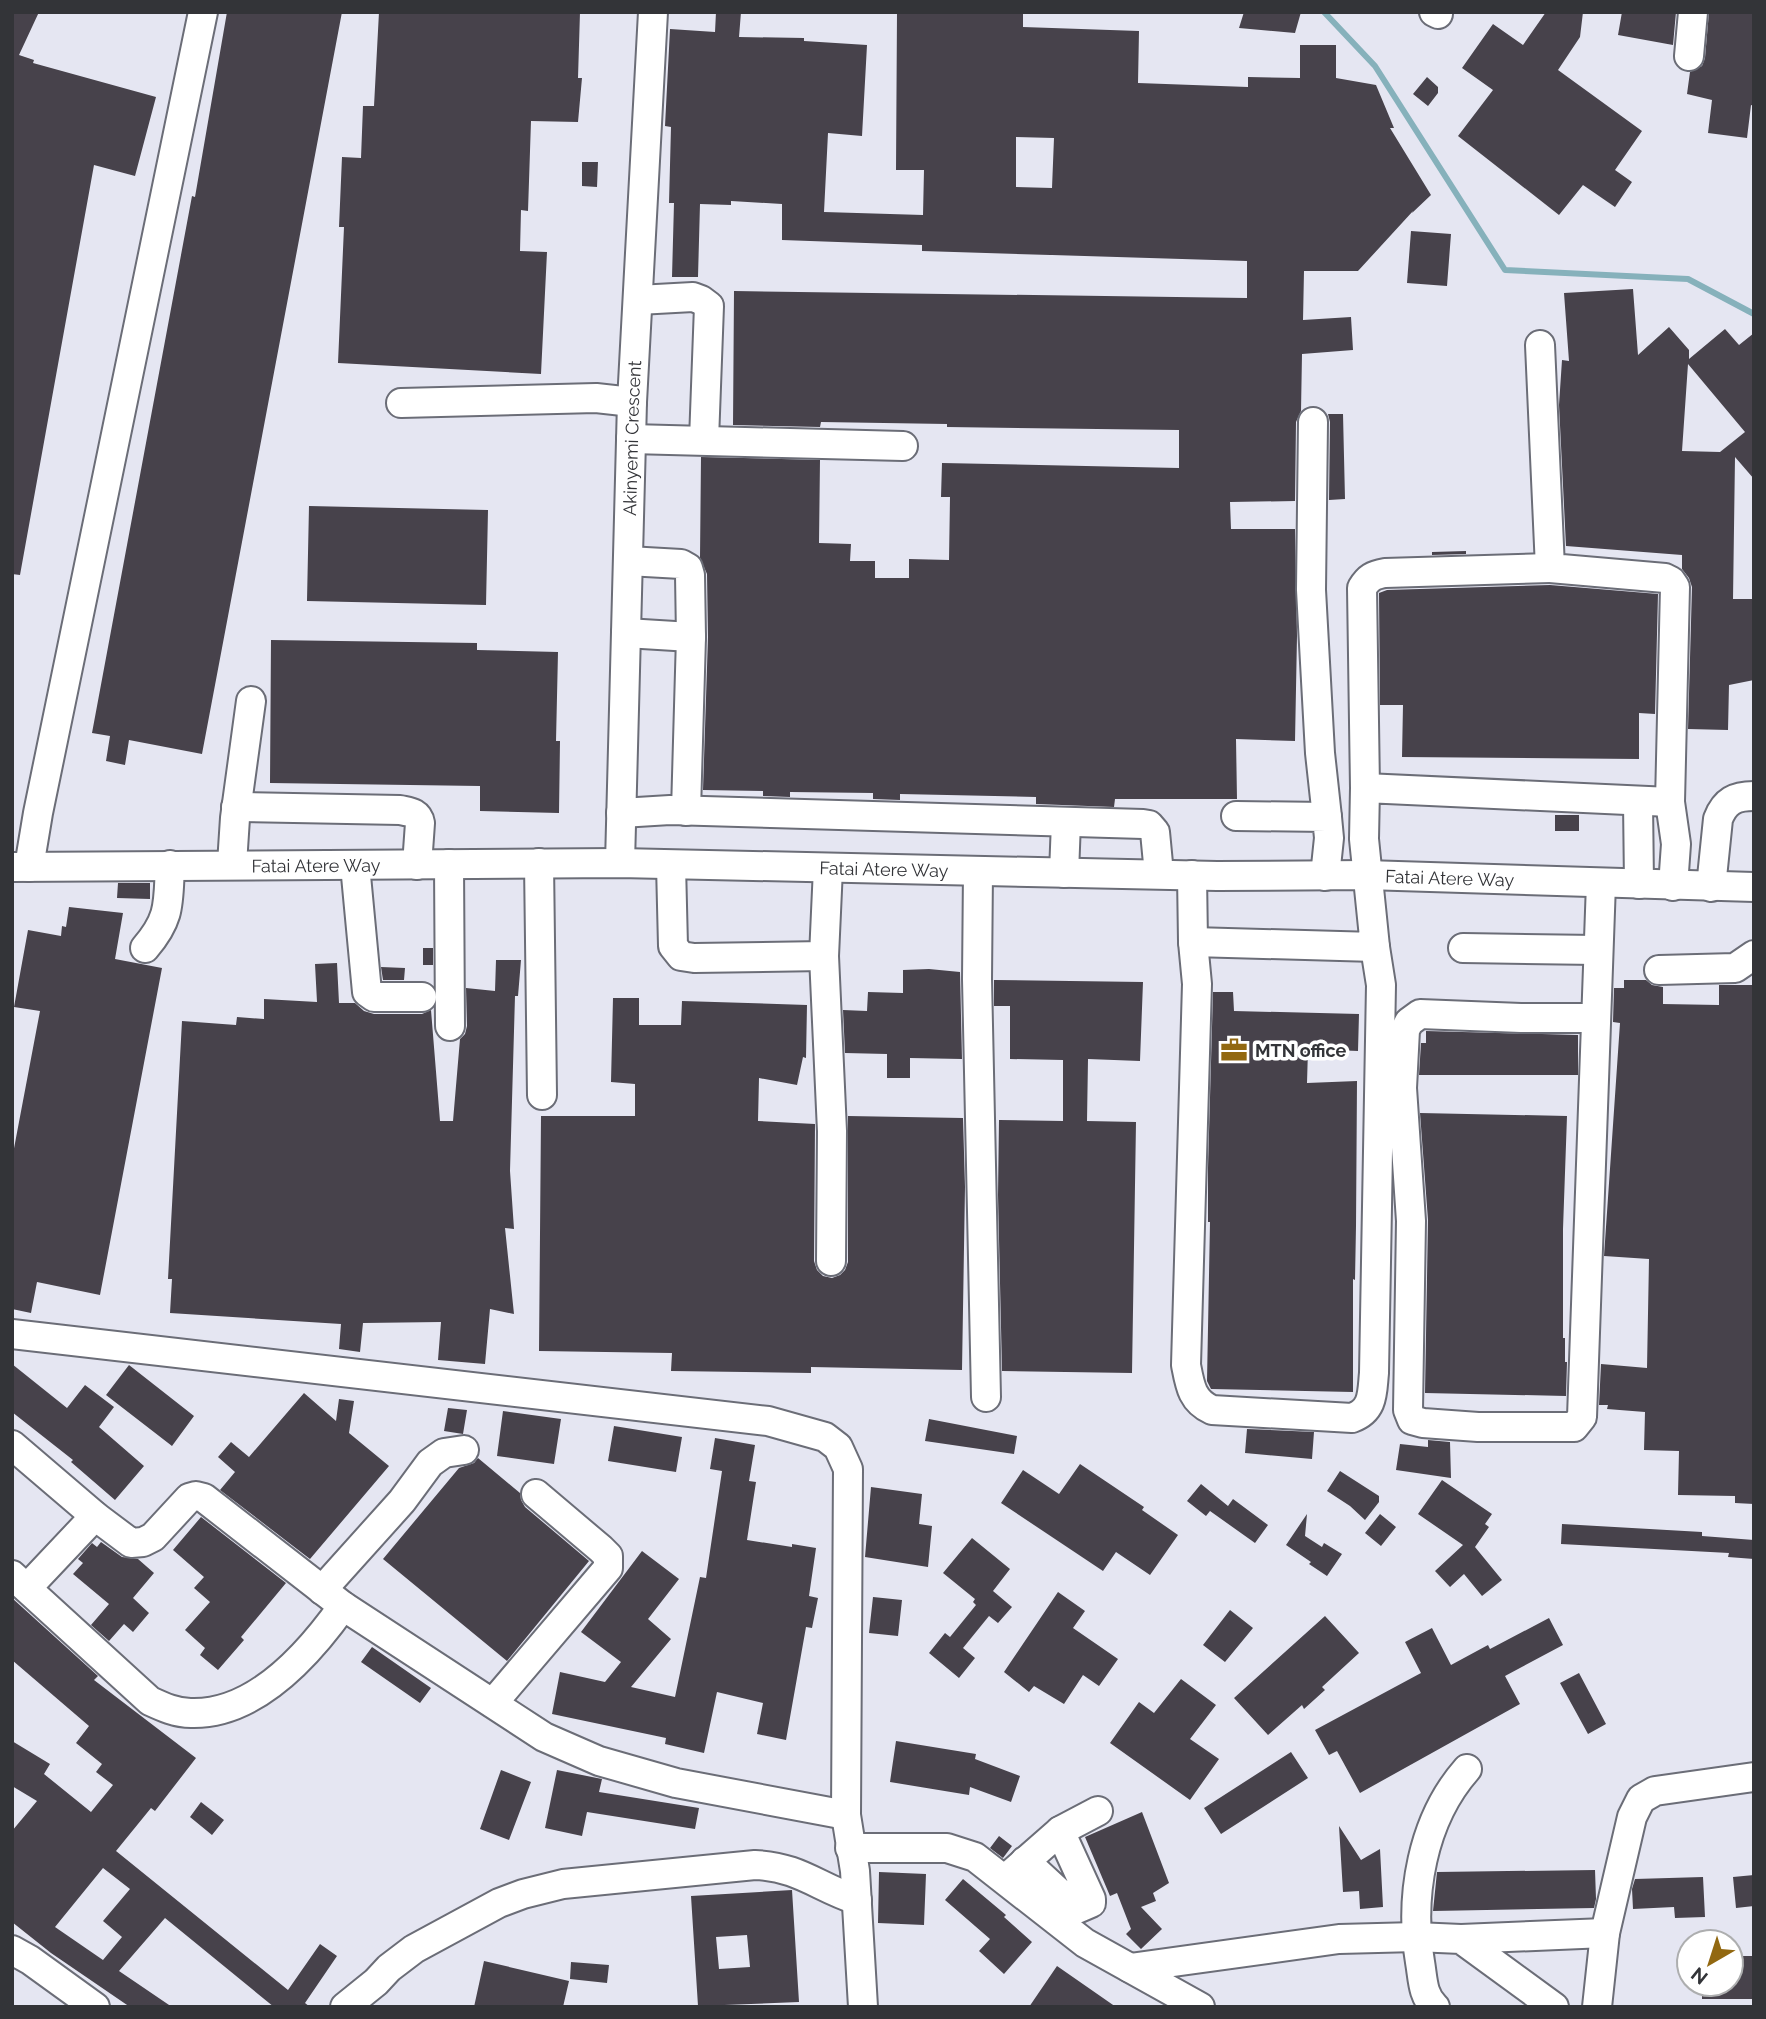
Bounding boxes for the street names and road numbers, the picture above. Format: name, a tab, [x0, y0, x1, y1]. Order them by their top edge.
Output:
street label: Akinyemi Crescent	[619, 360, 645, 516]
street label: Fatai Atere Way	[251, 854, 381, 876]
street label: Fatai Atere Way	[819, 857, 949, 881]
street label: Fatai Atere Way	[1385, 865, 1515, 890]

